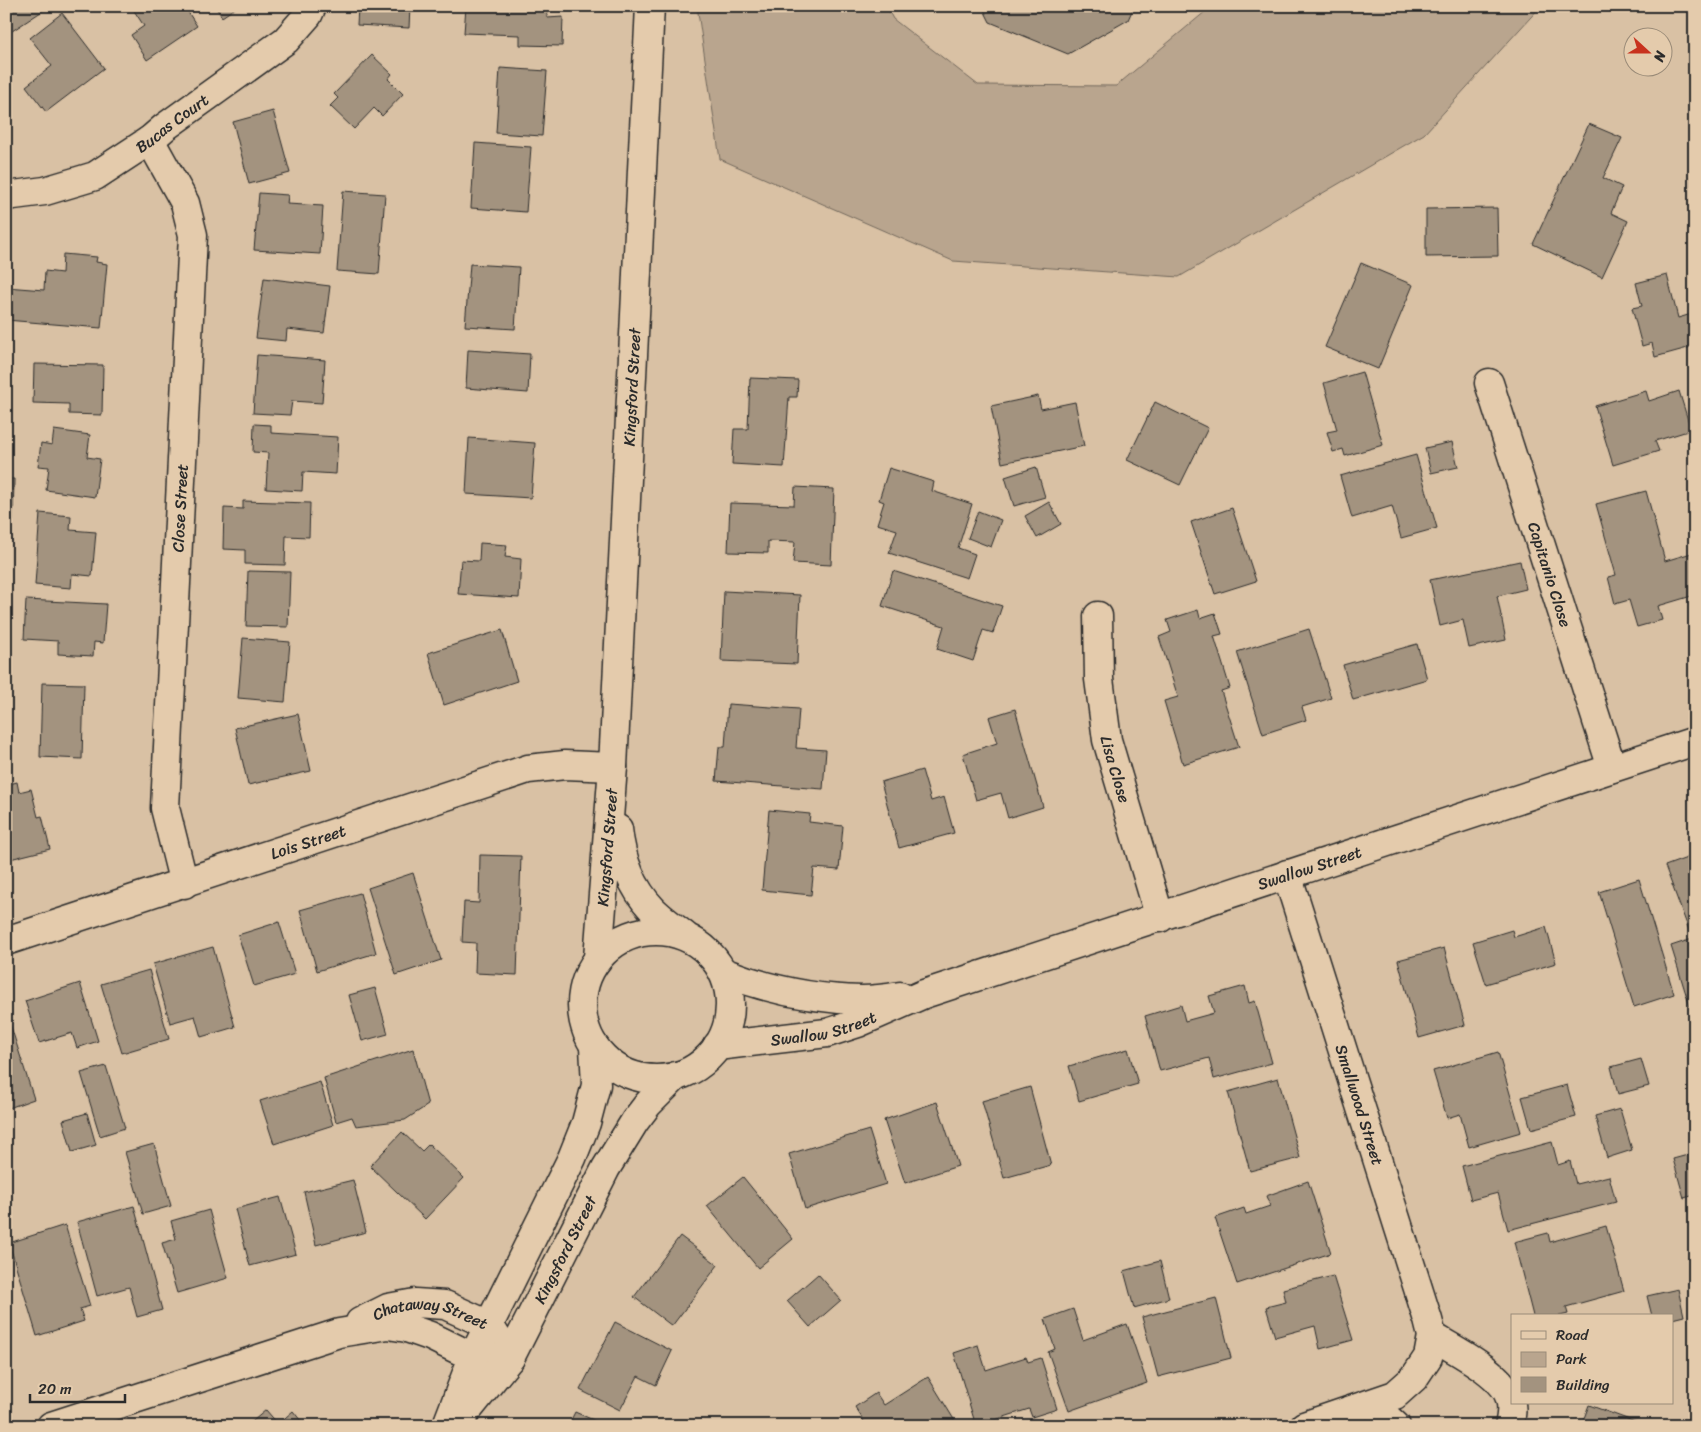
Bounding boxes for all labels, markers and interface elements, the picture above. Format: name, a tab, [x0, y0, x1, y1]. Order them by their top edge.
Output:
north arrow	[1624, 28, 1674, 78]
text: N	[1646, 47, 1673, 66]
street label: Bucas Court	[129, 85, 215, 161]
street label: Kingsford Street	[614, 327, 649, 447]
street label: Close Street	[163, 463, 197, 553]
street label: Capitanio Close	[1520, 518, 1581, 631]
street label: Lisa Close	[1092, 734, 1139, 806]
street label: Kingsford Street	[588, 787, 626, 907]
street label: Lois Street	[266, 815, 350, 867]
street label: Swallow Street	[1253, 837, 1365, 898]
street label: Swallow Street	[769, 1002, 881, 1054]
street label: Smallwood Street	[1327, 1040, 1393, 1169]
street label: Kingsford Street	[525, 1190, 605, 1309]
street label: Chataway Street	[367, 1288, 493, 1337]
legend	[1511, 1314, 1674, 1404]
text: Road	[1556, 1322, 1589, 1348]
text: Park	[1556, 1346, 1587, 1372]
scale bar	[30, 1372, 125, 1404]
text: Building	[1556, 1372, 1610, 1398]
text: 20 m	[38, 1376, 72, 1402]

